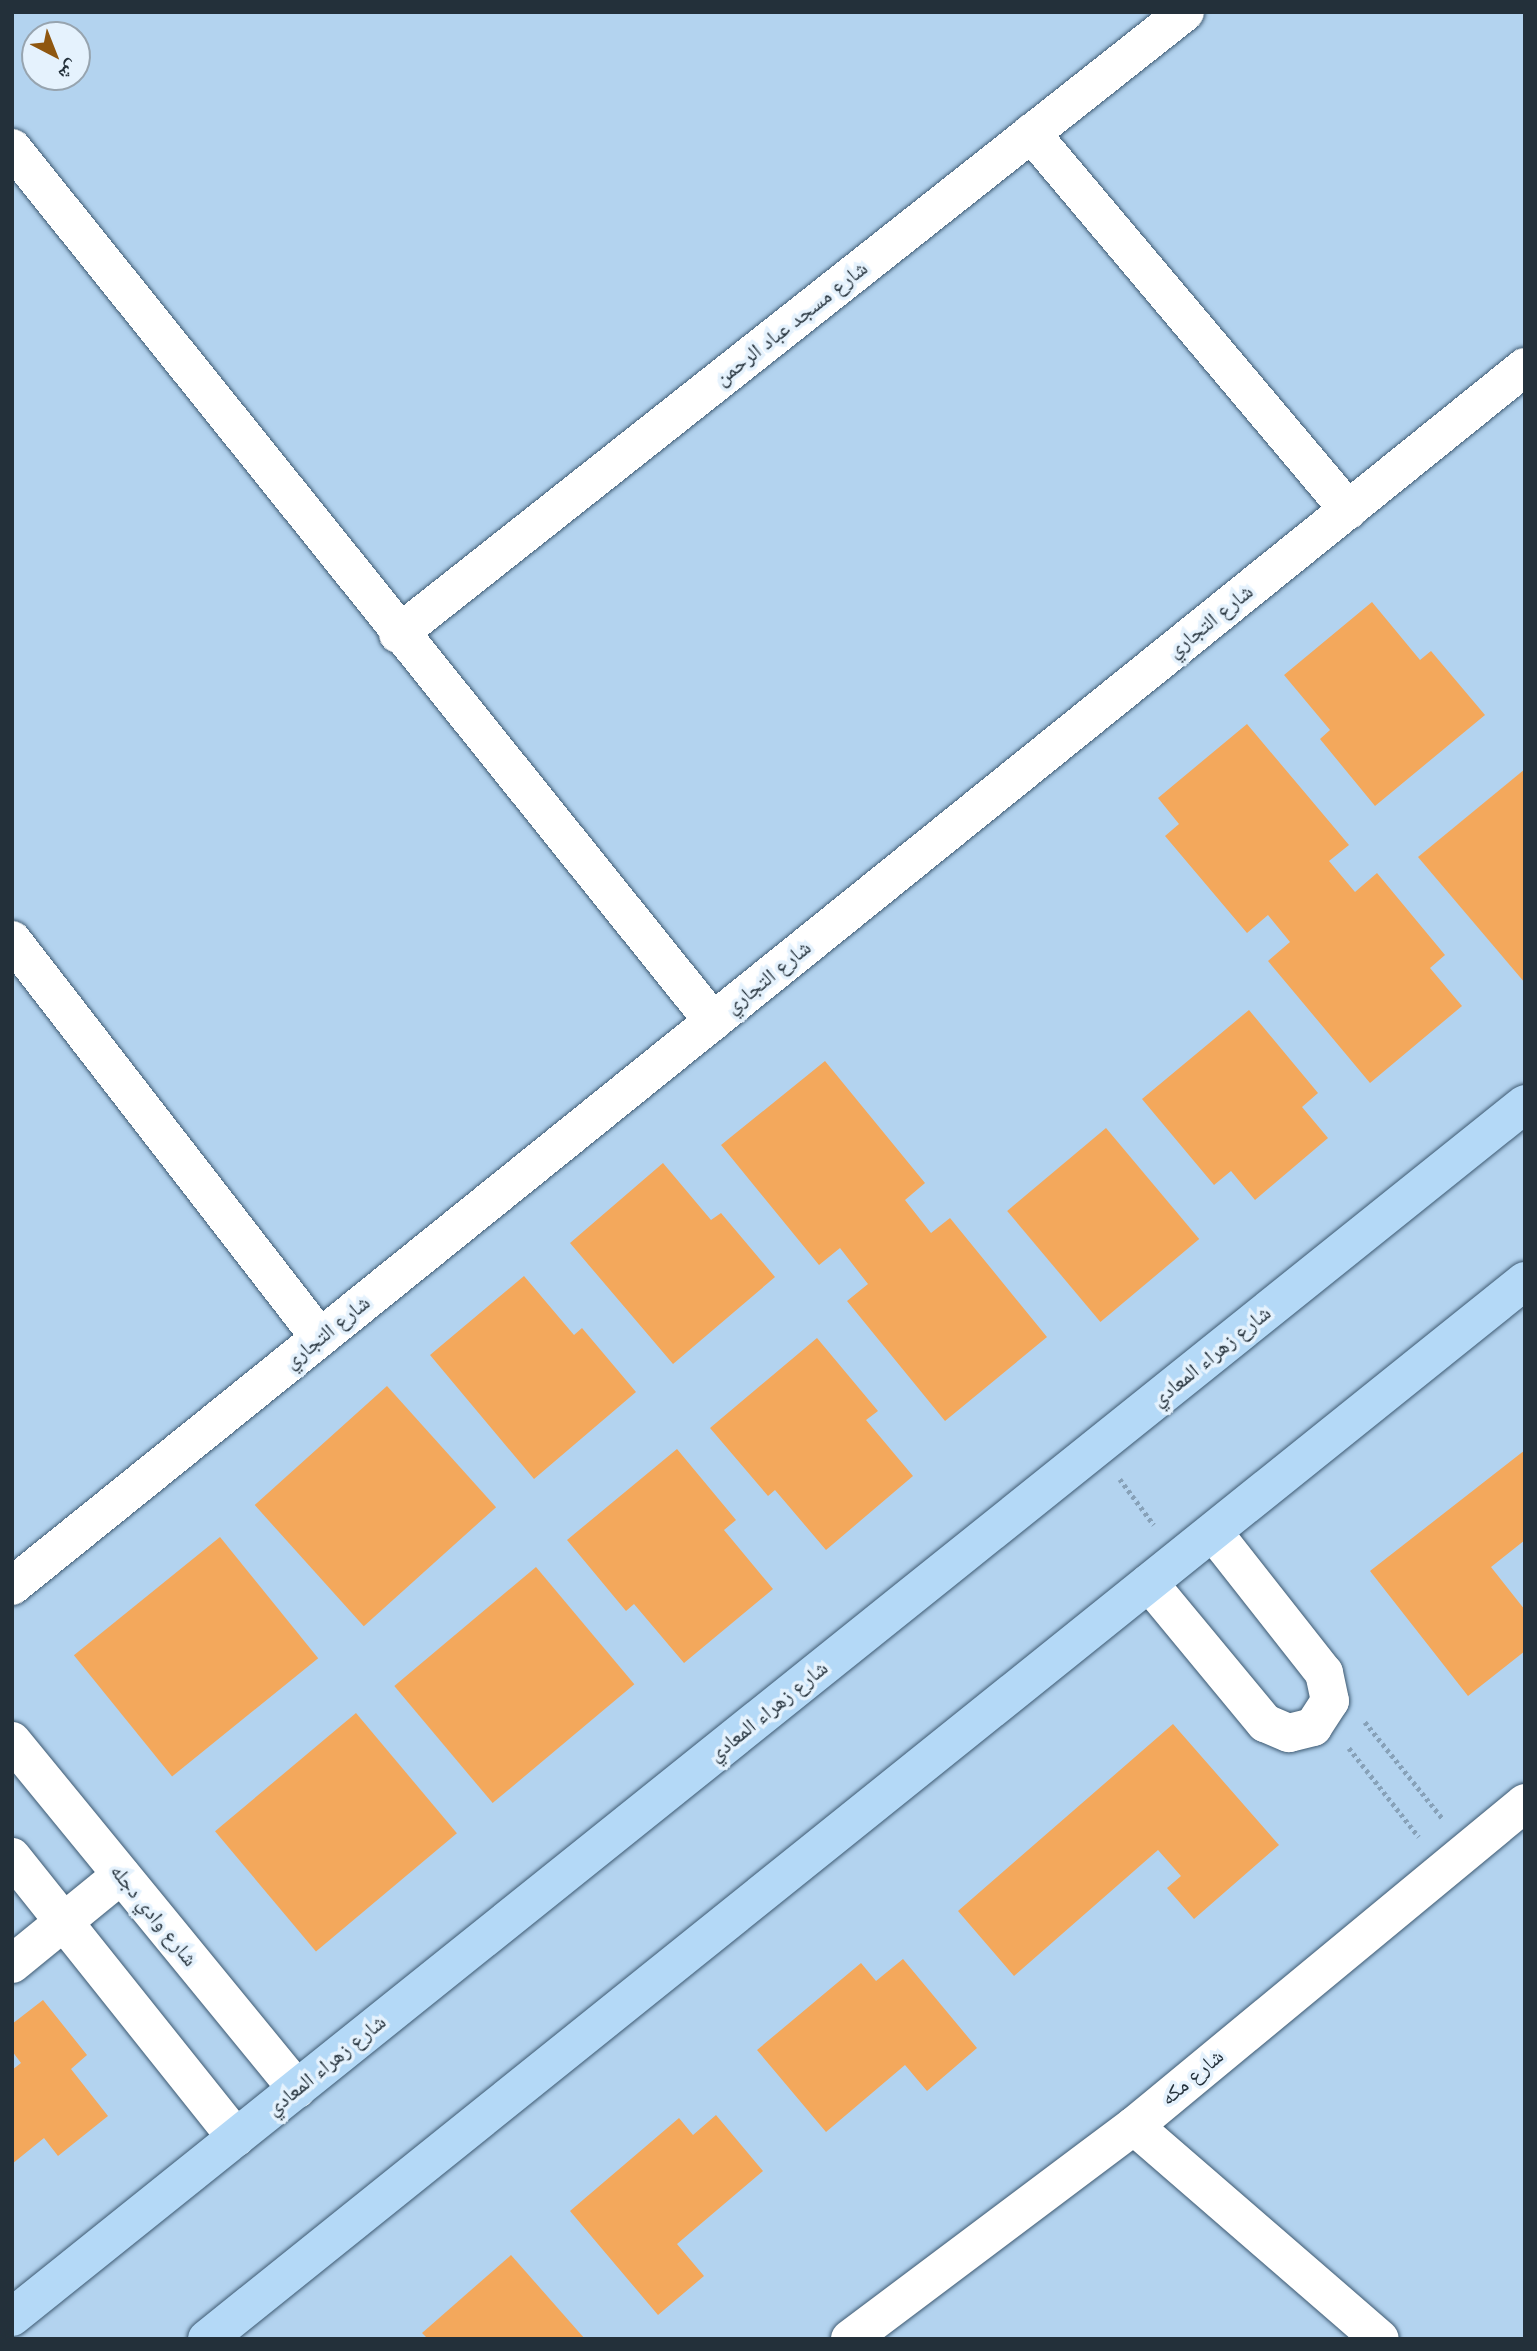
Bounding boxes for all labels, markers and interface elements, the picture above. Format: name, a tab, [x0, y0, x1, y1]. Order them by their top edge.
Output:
north arrow	[21, 21, 91, 91]
text: ش	[54, 55, 84, 86]
street label: شارع مسجد عباد الرحمن	[710, 255, 872, 391]
street label: شارع التجاري	[1162, 579, 1258, 663]
street label: شارع التجاري	[720, 935, 816, 1019]
street label: شارع التجاري	[279, 1290, 375, 1374]
street label: شارع زهراء المعادي	[1146, 1300, 1276, 1412]
street label: شارع زهراء المعادي	[703, 1655, 833, 1767]
street label: شارع وادي دجله	[105, 1859, 203, 1971]
street label: شارع زهراء المعادي	[261, 2009, 391, 2121]
street label: شارع مكه	[1155, 2044, 1229, 2110]

